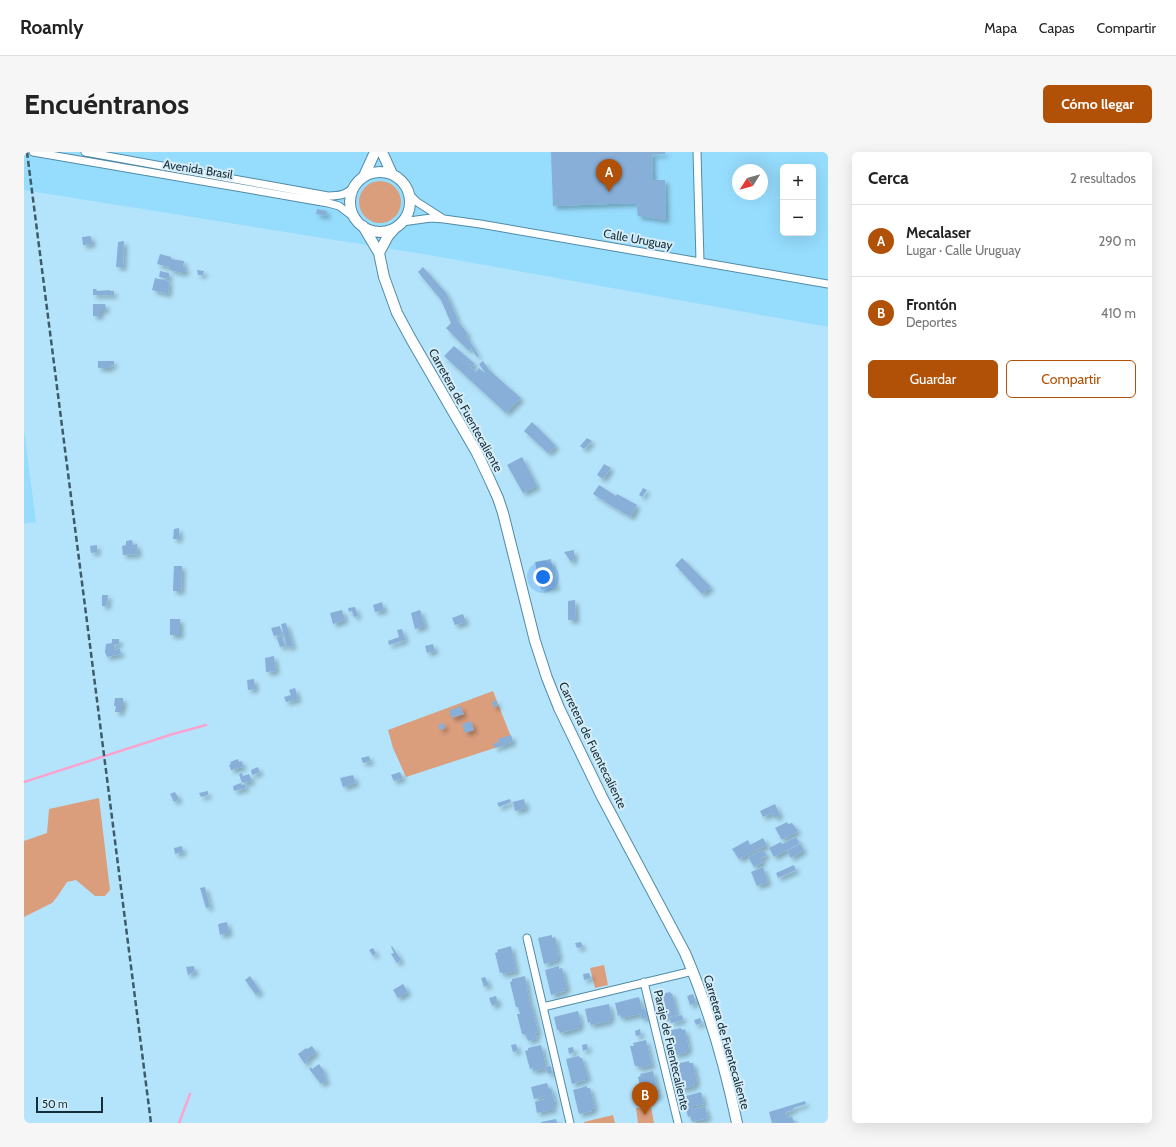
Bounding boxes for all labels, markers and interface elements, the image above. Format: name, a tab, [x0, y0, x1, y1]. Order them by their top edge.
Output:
text: Roamly	[20, 16, 83, 39]
text: Mapa	[984, 19, 1017, 37]
text: Capas	[1039, 19, 1075, 37]
text: Compartir	[1097, 19, 1156, 37]
button: Cómo llegar	[1043, 85, 1152, 123]
text: Encuéntranos	[24, 87, 189, 121]
street label: Avenida Brasil	[162, 156, 234, 182]
pin: A	[596, 159, 622, 192]
north arrow	[732, 164, 768, 200]
map controls	[780, 164, 816, 236]
button: +	[780, 164, 816, 200]
text: Cerca	[868, 168, 909, 188]
text: 2 resultados	[1070, 170, 1136, 186]
button: −	[780, 200, 816, 236]
text: Mecalaser	[906, 224, 971, 242]
street label: Calle Uruguay	[602, 226, 674, 252]
text: A	[877, 233, 885, 249]
text: 290 m	[1098, 233, 1136, 249]
text: Lugar · Calle Uruguay	[906, 242, 1021, 258]
text: Frontón	[906, 296, 957, 314]
text: B	[877, 305, 885, 321]
text: 410 m	[1101, 305, 1136, 321]
text: Deportes	[906, 314, 957, 330]
street label: Carretera de Fuentecaliente	[426, 346, 506, 474]
button: Guardar	[868, 360, 998, 398]
button: Compartir	[1006, 360, 1136, 398]
your location	[533, 567, 553, 587]
street label: Carretera de Fuentecaliente	[556, 679, 630, 811]
street label: Carretera de Fuentecaliente	[701, 973, 753, 1111]
street label: Paraje de Fuentecaliente	[651, 988, 693, 1112]
pin: B	[632, 1082, 658, 1115]
scale bar	[36, 1095, 103, 1114]
text: 50 m	[42, 1097, 68, 1111]

